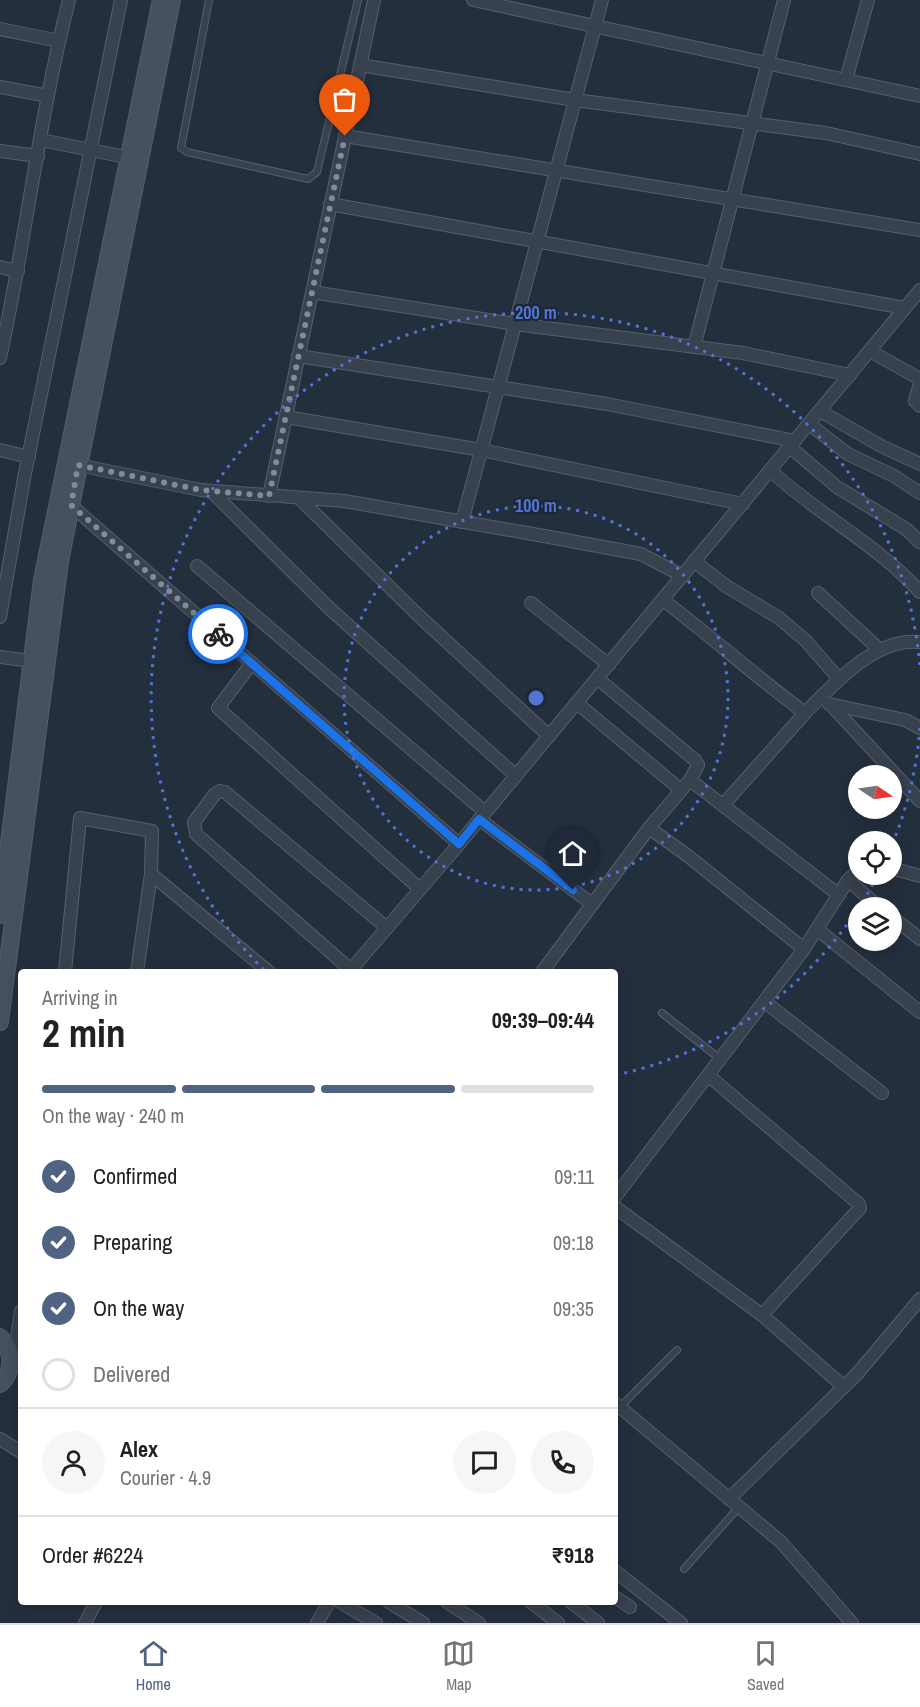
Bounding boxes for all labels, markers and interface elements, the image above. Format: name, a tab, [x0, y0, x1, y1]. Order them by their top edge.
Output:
pin	[319, 74, 370, 136]
icon: bag	[328, 83, 361, 116]
text: 200 m	[515, 300, 557, 325]
text: 100 m	[515, 493, 557, 518]
courier	[188, 604, 248, 664]
icon: bike	[202, 618, 235, 651]
centre of rings	[526, 688, 546, 708]
north arrow	[848, 765, 902, 819]
map controls	[848, 765, 902, 951]
pin	[547, 828, 598, 890]
button: locate	[848, 831, 902, 885]
icon: home	[556, 837, 589, 870]
button: layers	[848, 897, 902, 951]
text: Arriving in	[42, 984, 118, 1011]
text: 09:39–09:44	[492, 1005, 594, 1035]
text: 2 min	[42, 1007, 126, 1059]
text: On the way · 240 m	[42, 1102, 184, 1129]
icon: check	[42, 1160, 75, 1193]
text: Confirmed	[93, 1161, 177, 1191]
text: 09:11	[554, 1163, 594, 1190]
icon: check	[42, 1226, 75, 1259]
text: Preparing	[93, 1227, 172, 1257]
text: 09:18	[553, 1229, 594, 1256]
icon: check	[42, 1292, 75, 1325]
text: On the way	[93, 1293, 184, 1323]
text: 09:35	[553, 1295, 594, 1322]
text: Delivered	[93, 1359, 170, 1389]
button: person	[42, 1431, 105, 1494]
button: chat	[453, 1431, 516, 1494]
button: phone	[531, 1431, 594, 1494]
text: Alex	[120, 1434, 158, 1464]
text: Courier · 4.9	[120, 1464, 211, 1491]
text: Order #6224	[42, 1540, 143, 1570]
text: ₹918	[551, 1540, 594, 1570]
tab: Home	[136, 1637, 171, 1695]
tab: Map	[442, 1637, 475, 1695]
tab: Saved	[747, 1637, 784, 1695]

